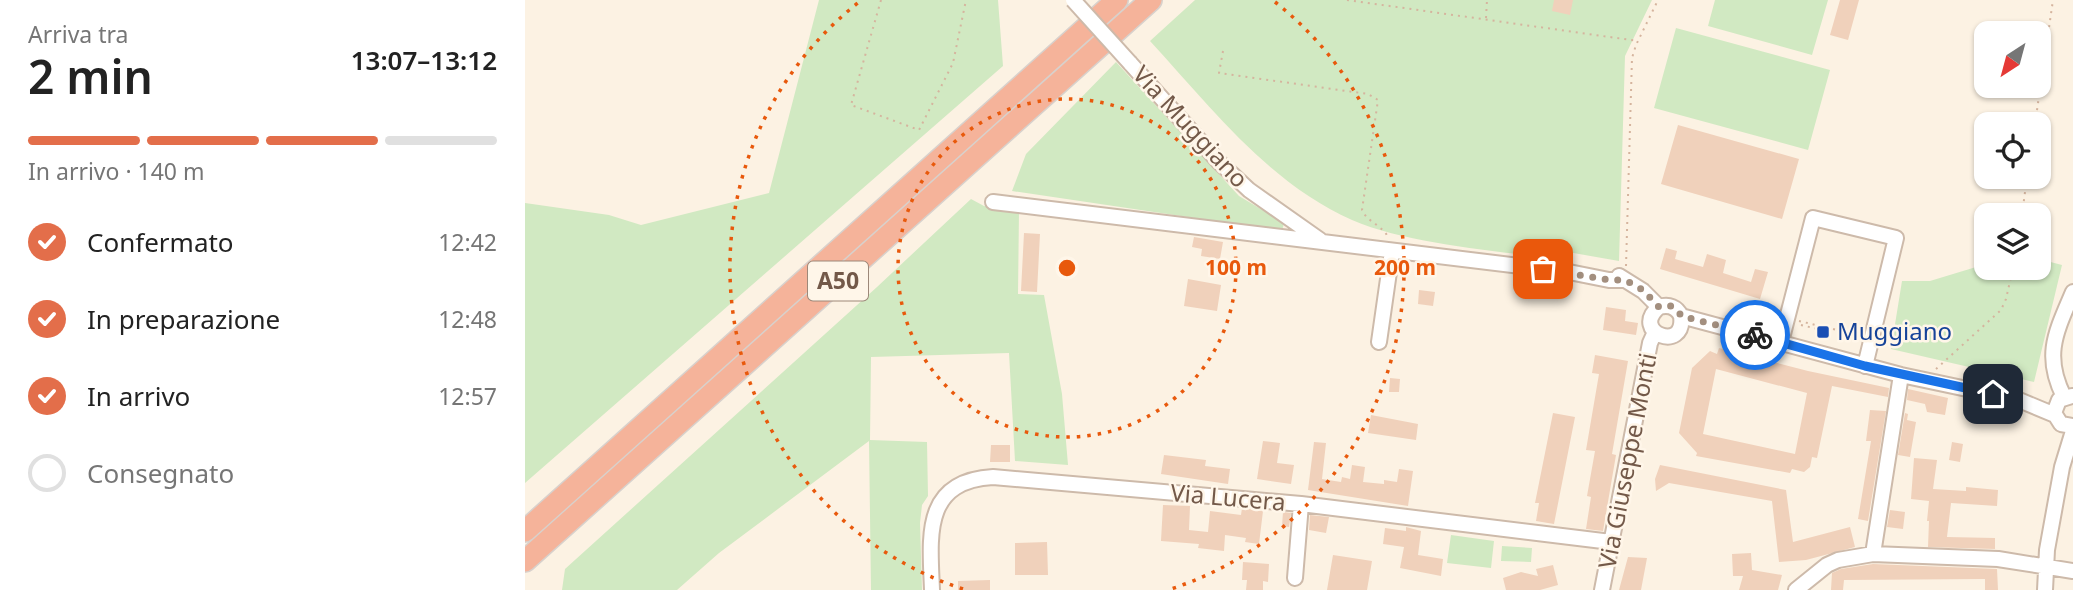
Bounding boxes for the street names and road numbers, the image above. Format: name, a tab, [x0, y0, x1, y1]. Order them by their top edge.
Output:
street label: Via Muggiano	[1126, 58, 1256, 194]
road number: A50	[808, 262, 868, 300]
street label: Via Giuseppe Monti	[1589, 350, 1664, 571]
street label: Via Lucera	[1169, 475, 1287, 518]

